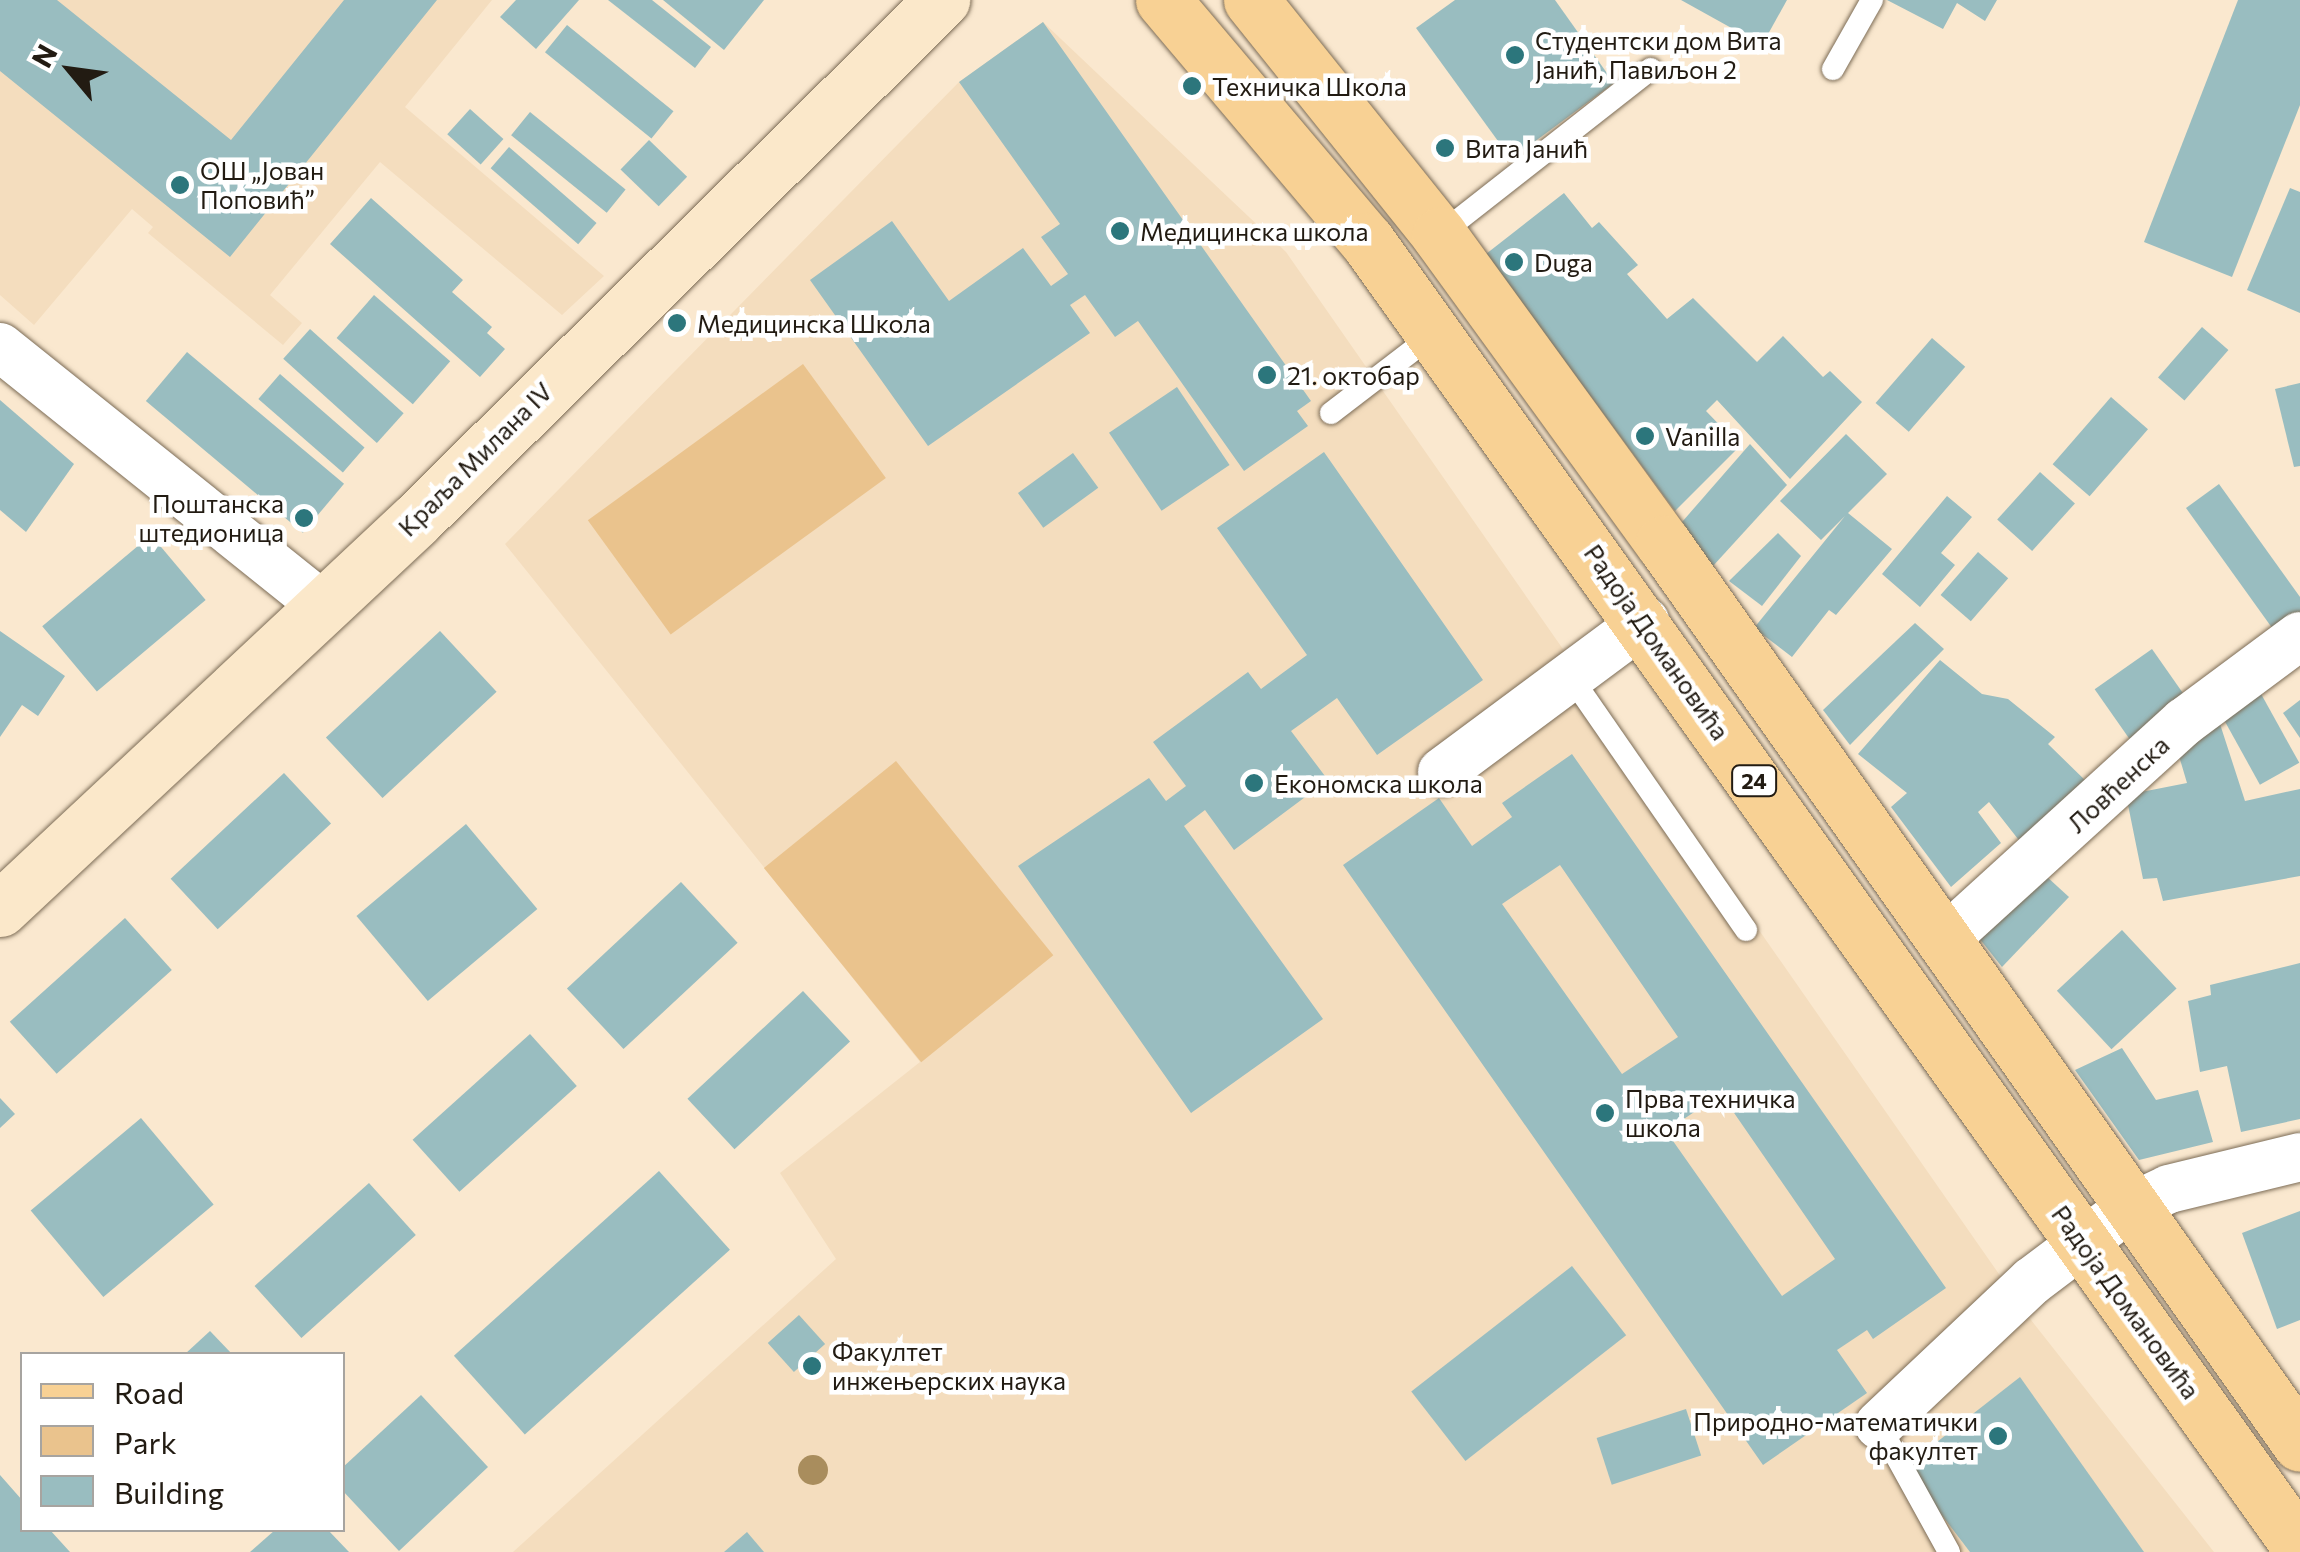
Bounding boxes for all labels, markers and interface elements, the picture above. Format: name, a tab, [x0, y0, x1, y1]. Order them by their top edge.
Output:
north arrow	[20, 20, 120, 120]
place label: Студентски дом Вита Јанић, Павиљон 2	[1535, 26, 1781, 85]
text: N	[24, 38, 64, 73]
marker: Студентски дом Вита Јанић, Павиљон 2	[1504, 44, 1526, 66]
place label: Техничка Школа	[1212, 71, 1407, 101]
marker: Техничка Школа	[1181, 75, 1203, 97]
place label: Вита Јанић	[1465, 133, 1588, 163]
marker: Вита Јанић	[1434, 137, 1456, 159]
place label: ОШ „Јован Поповић”	[200, 156, 324, 215]
marker: ОШ „Јован Поповић”	[169, 174, 191, 196]
place label: Медицинска школа	[1140, 216, 1368, 246]
marker: Медицинска школа	[1109, 220, 1131, 242]
place label: Duga	[1534, 247, 1593, 277]
marker: Duga	[1503, 251, 1525, 273]
place label: Медицинска Школа	[697, 308, 931, 338]
marker: Медицинска Школа	[666, 312, 688, 334]
place label: 21. октобар	[1287, 360, 1420, 390]
marker: 21. октобар	[1256, 364, 1278, 386]
street label: Краља Милана IV	[392, 376, 558, 542]
place label: Vanilla	[1665, 421, 1740, 451]
marker: Vanilla	[1634, 425, 1656, 447]
place label: Поштанска штедионица	[138, 489, 284, 548]
marker: Поштанска штедионица	[293, 507, 315, 529]
street label: Радоја Домановића	[1578, 539, 1736, 745]
street label: Ловћенска	[2061, 730, 2175, 838]
road number: 24	[1729, 764, 1779, 798]
place label: Економска школа	[1274, 768, 1483, 798]
marker: Економска школа	[1243, 772, 1265, 794]
place label: Прва техничка школа	[1625, 1084, 1796, 1143]
marker: Прва техничка школа	[1594, 1102, 1616, 1124]
street label: Радоја Домановића	[2046, 1200, 2206, 1404]
place label: Факултет инжењерских наука	[832, 1337, 1066, 1396]
legend	[20, 1352, 345, 1532]
marker: Факултет инжењерских наука	[801, 1355, 823, 1377]
text: Road	[114, 1373, 184, 1410]
place label: Природно-математички факултет	[1693, 1407, 1978, 1466]
text: Park	[114, 1423, 177, 1460]
marker: Природно-математички факултет	[1987, 1425, 2009, 1447]
text: Building	[114, 1473, 224, 1510]

